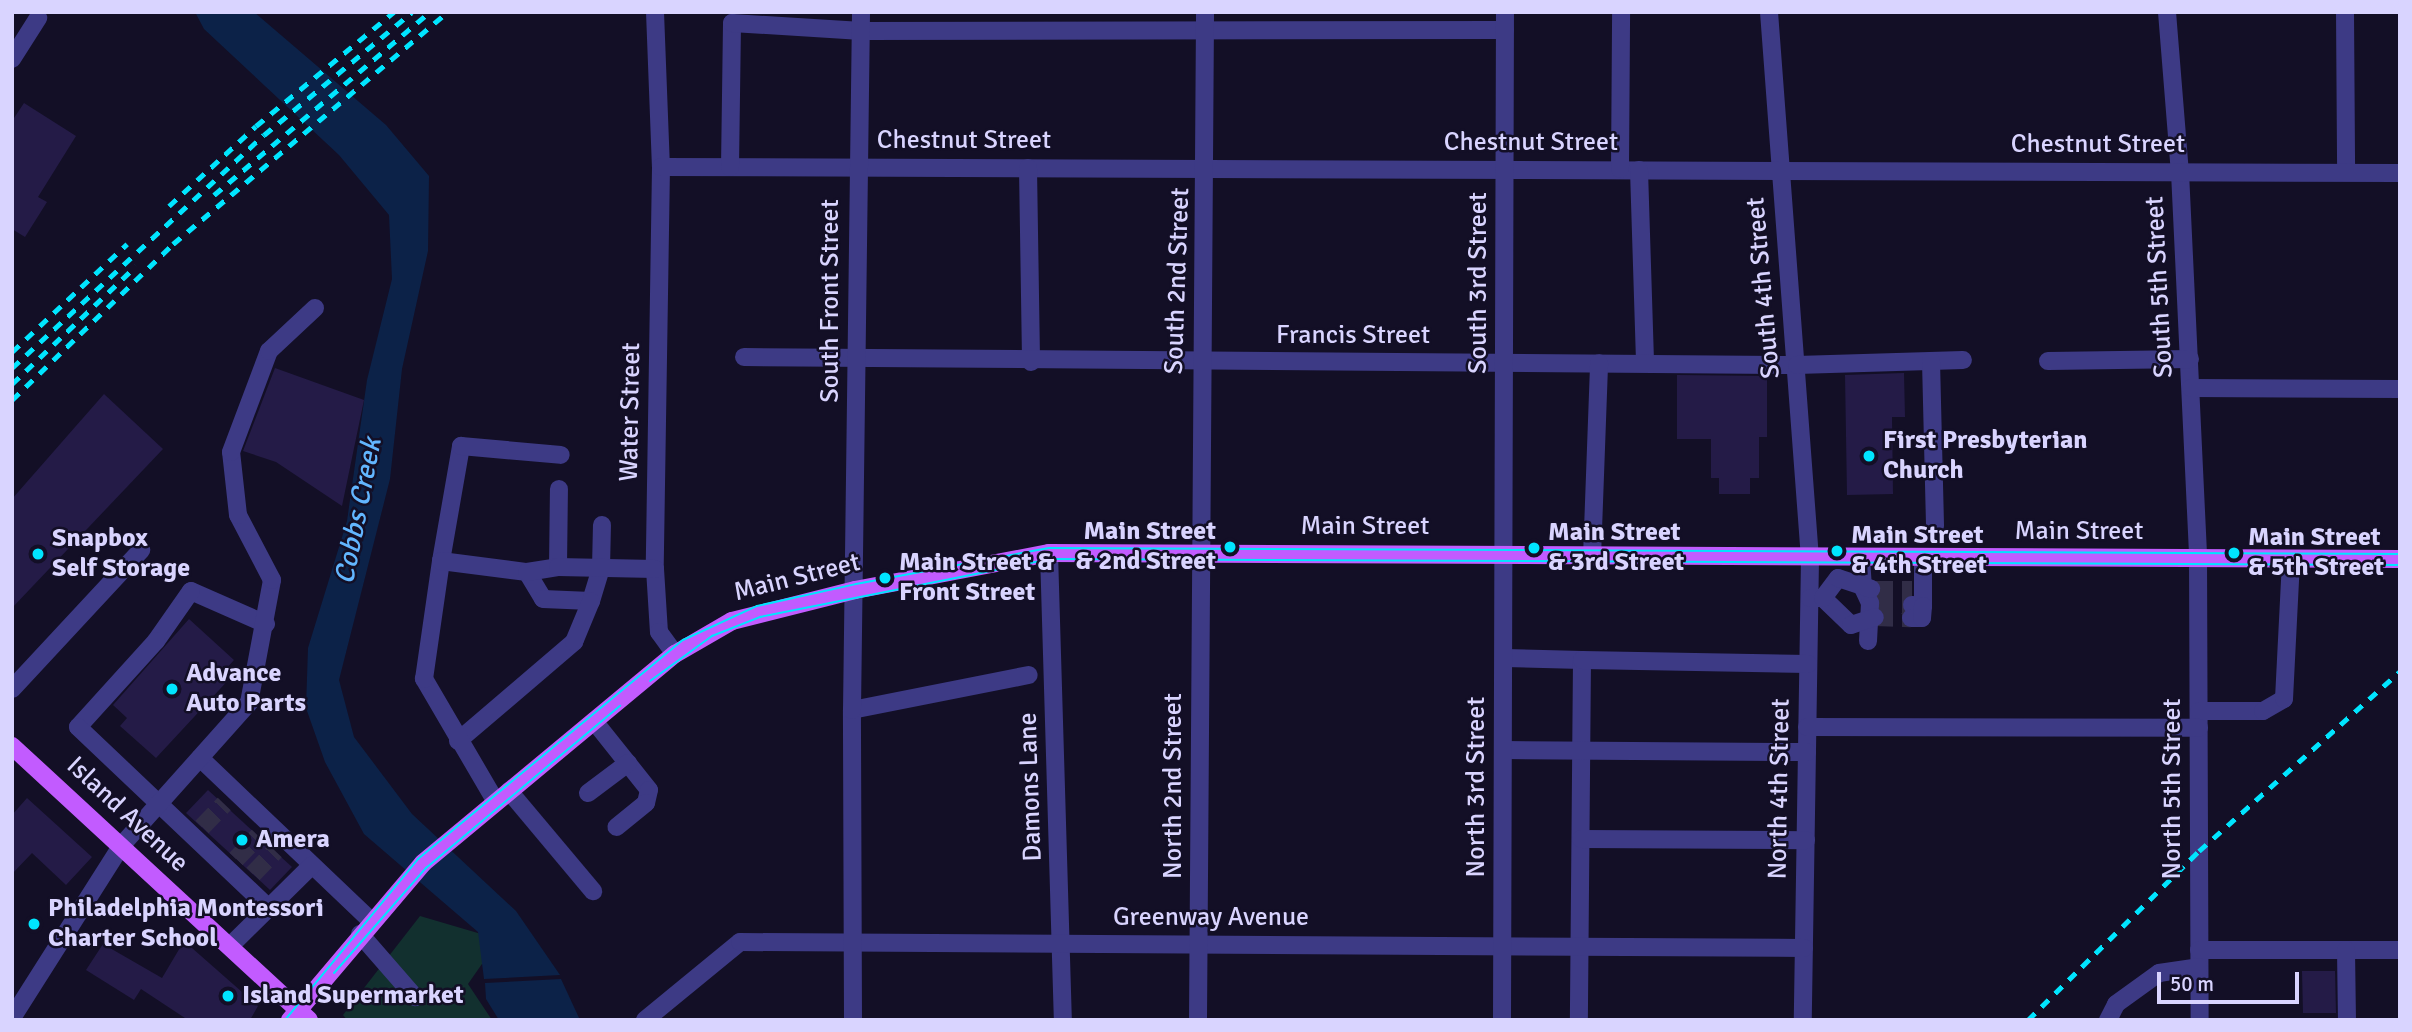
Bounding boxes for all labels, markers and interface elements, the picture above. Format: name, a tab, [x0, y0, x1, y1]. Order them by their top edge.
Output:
street label: Chestnut Street	[877, 125, 1051, 157]
street label: Chestnut Street	[1444, 127, 1618, 159]
street label: Chestnut Street	[2011, 129, 2185, 161]
street label: South 2nd Street	[1159, 187, 1197, 375]
street label: South 3rd Street	[1463, 192, 1495, 374]
street label: South 5th Street	[2140, 195, 2180, 379]
street label: South 4th Street	[1741, 196, 1787, 380]
street label: South Front Street	[815, 199, 847, 403]
street label: Francis Street	[1276, 320, 1430, 352]
street label: Water Street	[614, 342, 648, 482]
place label: First Presbyterian Church	[1883, 425, 2088, 486]
water label: Cobbs Creek	[327, 435, 389, 587]
marker: First Presbyterian Church	[1861, 448, 1877, 464]
street label: Main Street	[1301, 511, 1429, 543]
place label: Main Street & 2nd Street	[1076, 516, 1216, 578]
street label: Main Street	[2015, 516, 2143, 548]
place label: Main Street & 3rd Street	[1548, 517, 1684, 578]
place label: Main Street & 4th Street	[1851, 520, 1987, 582]
place label: Main Street & 5th Street	[2248, 522, 2384, 584]
place label: Snapbox Self Storage	[52, 523, 190, 584]
marker: Main Street & 2nd Street	[1222, 539, 1238, 555]
marker: Main Street & 3rd Street	[1526, 540, 1542, 556]
marker: Main Street & 4th Street	[1829, 543, 1845, 559]
marker: Main Street & 5th Street	[2226, 545, 2242, 561]
marker: Snapbox Self Storage	[30, 546, 46, 562]
street label: Main Street	[731, 547, 863, 609]
place label: Main Street & Front Street	[899, 547, 1054, 608]
marker: Main Street & Front Street	[877, 570, 893, 586]
place label: Advance Auto Parts	[186, 658, 306, 720]
marker: Advance Auto Parts	[164, 681, 180, 697]
street label: North 2nd Street	[1158, 693, 1190, 879]
street label: North 3rd Street	[1461, 697, 1493, 877]
street label: North 4th Street	[1763, 698, 1797, 880]
street label: North 5th Street	[2157, 698, 2189, 880]
street label: Damons Lane	[1013, 712, 1049, 862]
street label: Island Avenue	[60, 751, 194, 879]
place label: Amera	[256, 824, 330, 856]
marker: Amera	[234, 832, 250, 848]
place label: Philadelphia Montessori Charter School	[48, 893, 324, 954]
street label: Greenway Avenue	[1113, 902, 1309, 934]
marker: Philadelphia Montessori Charter School	[26, 916, 42, 932]
scale bar	[2160, 958, 2302, 1002]
text: 50 m	[2170, 971, 2214, 997]
place label: Island Supermarket	[242, 980, 464, 1012]
marker: Island Supermarket	[220, 988, 236, 1004]

